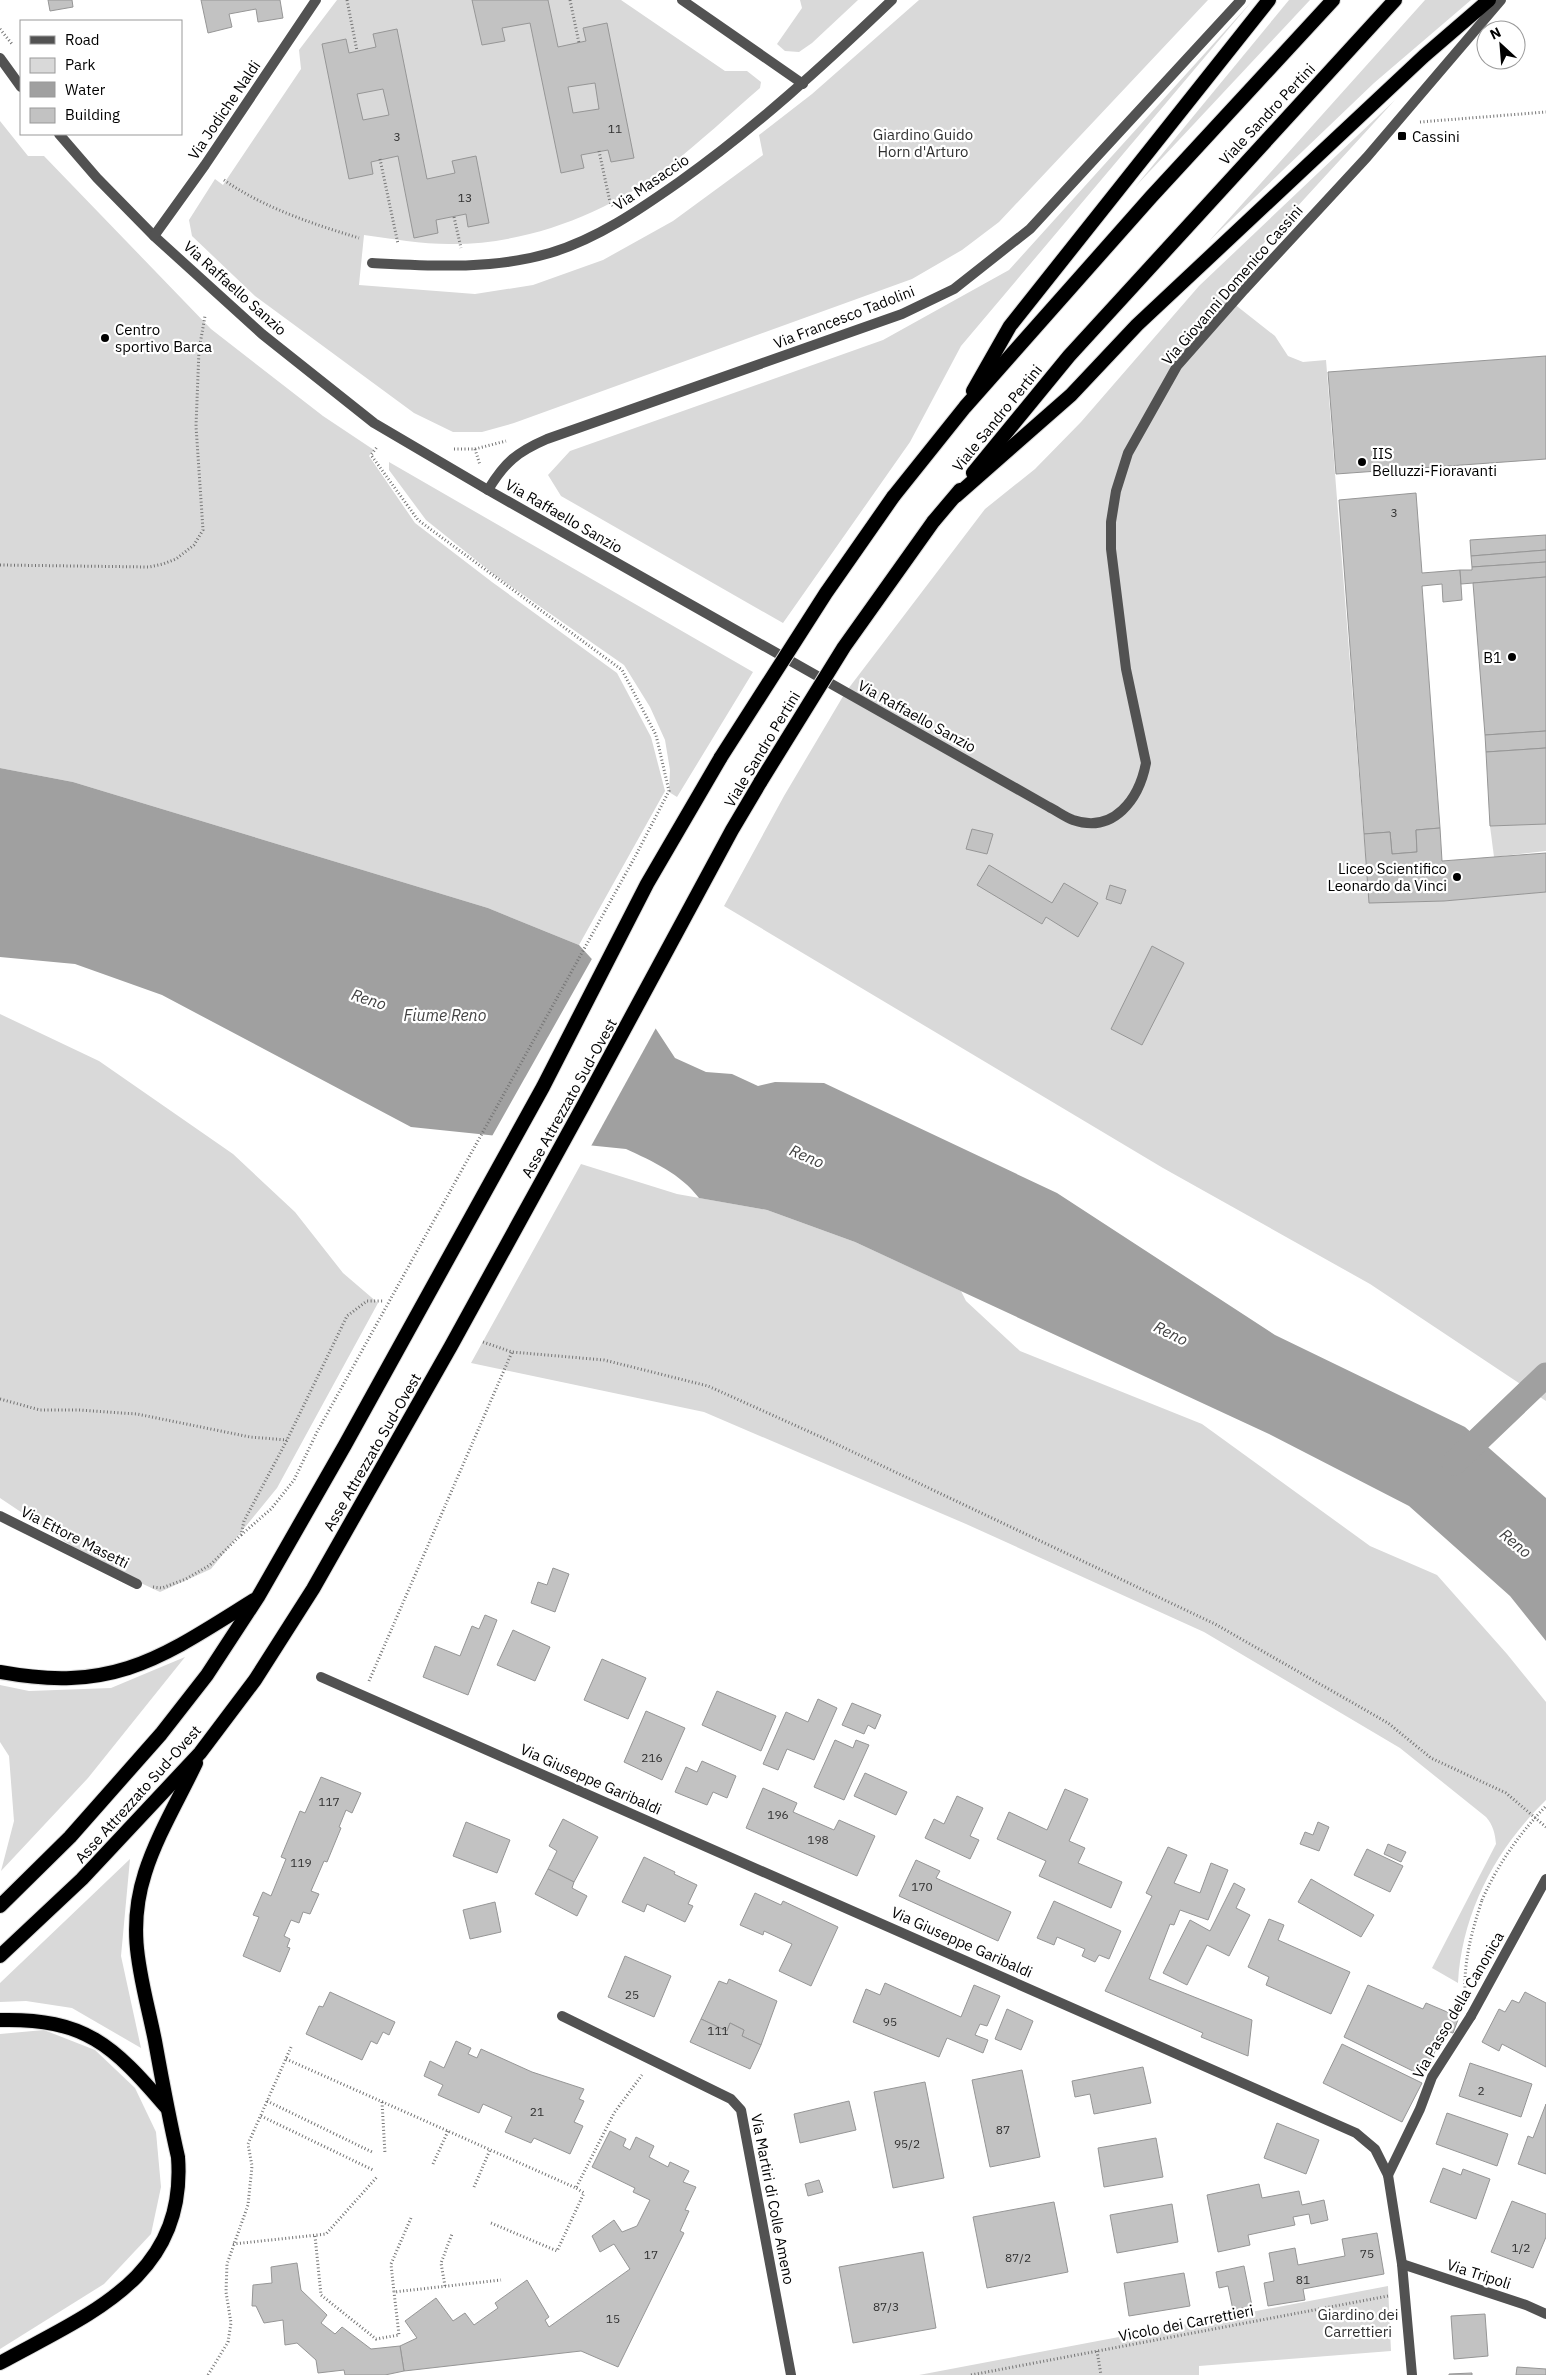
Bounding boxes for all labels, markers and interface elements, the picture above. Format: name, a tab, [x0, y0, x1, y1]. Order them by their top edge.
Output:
legend	[20, 20, 182, 135]
north arrow	[1476, 20, 1526, 70]
text: N	[1487, 23, 1504, 44]
text: Road	[65, 30, 100, 49]
text: Park	[65, 55, 95, 74]
street label: Via Jodiche Naldi	[184, 57, 264, 163]
street label: Viale Sandro Pertini	[1215, 59, 1319, 169]
text: Water	[65, 80, 106, 99]
text: Building	[65, 105, 120, 124]
house number: 11	[608, 121, 622, 136]
park label: Giardino Guido Horn d'Arturo	[873, 125, 973, 161]
place label: Cassini	[1412, 127, 1460, 146]
house number: 3	[393, 129, 401, 144]
marker: Cassini	[1396, 130, 1408, 142]
street label: Via Masaccio	[610, 150, 692, 214]
house number: 13	[458, 190, 472, 205]
street label: Via Giovanni Domenico Cassini	[1157, 201, 1307, 369]
street label: Via Raffaello Sanzio	[180, 237, 290, 339]
street label: Via Francesco Tadolini	[771, 281, 917, 353]
place label: Centro sportivo Barca	[115, 320, 212, 356]
marker: Centro sportivo Barca	[99, 332, 111, 344]
street label: Viale Sandro Pertini	[948, 361, 1046, 475]
place label: IIS Belluzzi-Fioravanti	[1372, 444, 1497, 480]
marker: IIS Belluzzi-Fioravanti	[1356, 456, 1368, 468]
street label: Via Raffaello Sanzio	[502, 475, 626, 557]
house number: 3	[1390, 505, 1398, 520]
place label: B1	[1483, 648, 1502, 667]
marker: B1	[1506, 651, 1518, 663]
street label: Via Raffaello Sanzio	[855, 676, 979, 756]
street label: Viale Sandro Pertini	[720, 688, 804, 810]
place label: Liceo Scientifico Leonardo da Vinci	[1327, 859, 1447, 895]
marker: Liceo Scientifico Leonardo da Vinci	[1451, 871, 1463, 883]
water label: Reno	[349, 984, 389, 1014]
water label: Fiume Reno	[404, 1005, 487, 1025]
street label: Asse Attrezzato Sud-Ovest	[517, 1015, 621, 1181]
water label: Reno	[787, 1140, 827, 1172]
water label: Reno	[1151, 1316, 1192, 1350]
street label: Asse Attrezzato Sud-Ovest	[319, 1370, 425, 1534]
street label: Via Ettore Masetti	[18, 1502, 132, 1572]
water label: Reno	[1496, 1524, 1536, 1562]
street label: Asse Attrezzato Sud-Ovest	[71, 1721, 205, 1867]
street label: Via Giuseppe Garibaldi	[517, 1739, 665, 1819]
house number: 216	[641, 1750, 663, 1765]
house number: 117	[318, 1794, 340, 1809]
house number: 196	[767, 1807, 789, 1822]
house number: 198	[807, 1832, 829, 1847]
house number: 119	[290, 1855, 312, 1870]
house number: 170	[911, 1879, 933, 1894]
street label: Via Giuseppe Garibaldi	[888, 1902, 1036, 1982]
street label: Via Passo della Canonica	[1408, 1928, 1508, 2082]
house number: 25	[625, 1987, 639, 2002]
house number: 95	[883, 2014, 897, 2029]
house number: 111	[707, 2023, 729, 2038]
house number: 2	[1477, 2083, 1485, 2098]
house number: 21	[530, 2104, 544, 2119]
street label: Via Martiri di Colle Ameno	[747, 2112, 799, 2286]
house number: 87	[996, 2122, 1010, 2137]
house number: 95/2	[894, 2136, 920, 2151]
house number: 1/2	[1512, 2240, 1531, 2255]
house number: 75	[1360, 2246, 1374, 2261]
house number: 17	[644, 2247, 658, 2262]
house number: 87/2	[1005, 2250, 1031, 2265]
street label: Via Tripoli	[1444, 2255, 1514, 2293]
house number: 81	[1296, 2272, 1310, 2287]
house number: 87/3	[873, 2299, 899, 2314]
street label: Vicolo dei Carrettieri	[1117, 2301, 1255, 2345]
park label: Giardino dei Carrettieri	[1317, 2305, 1399, 2341]
house number: 15	[606, 2311, 620, 2326]

